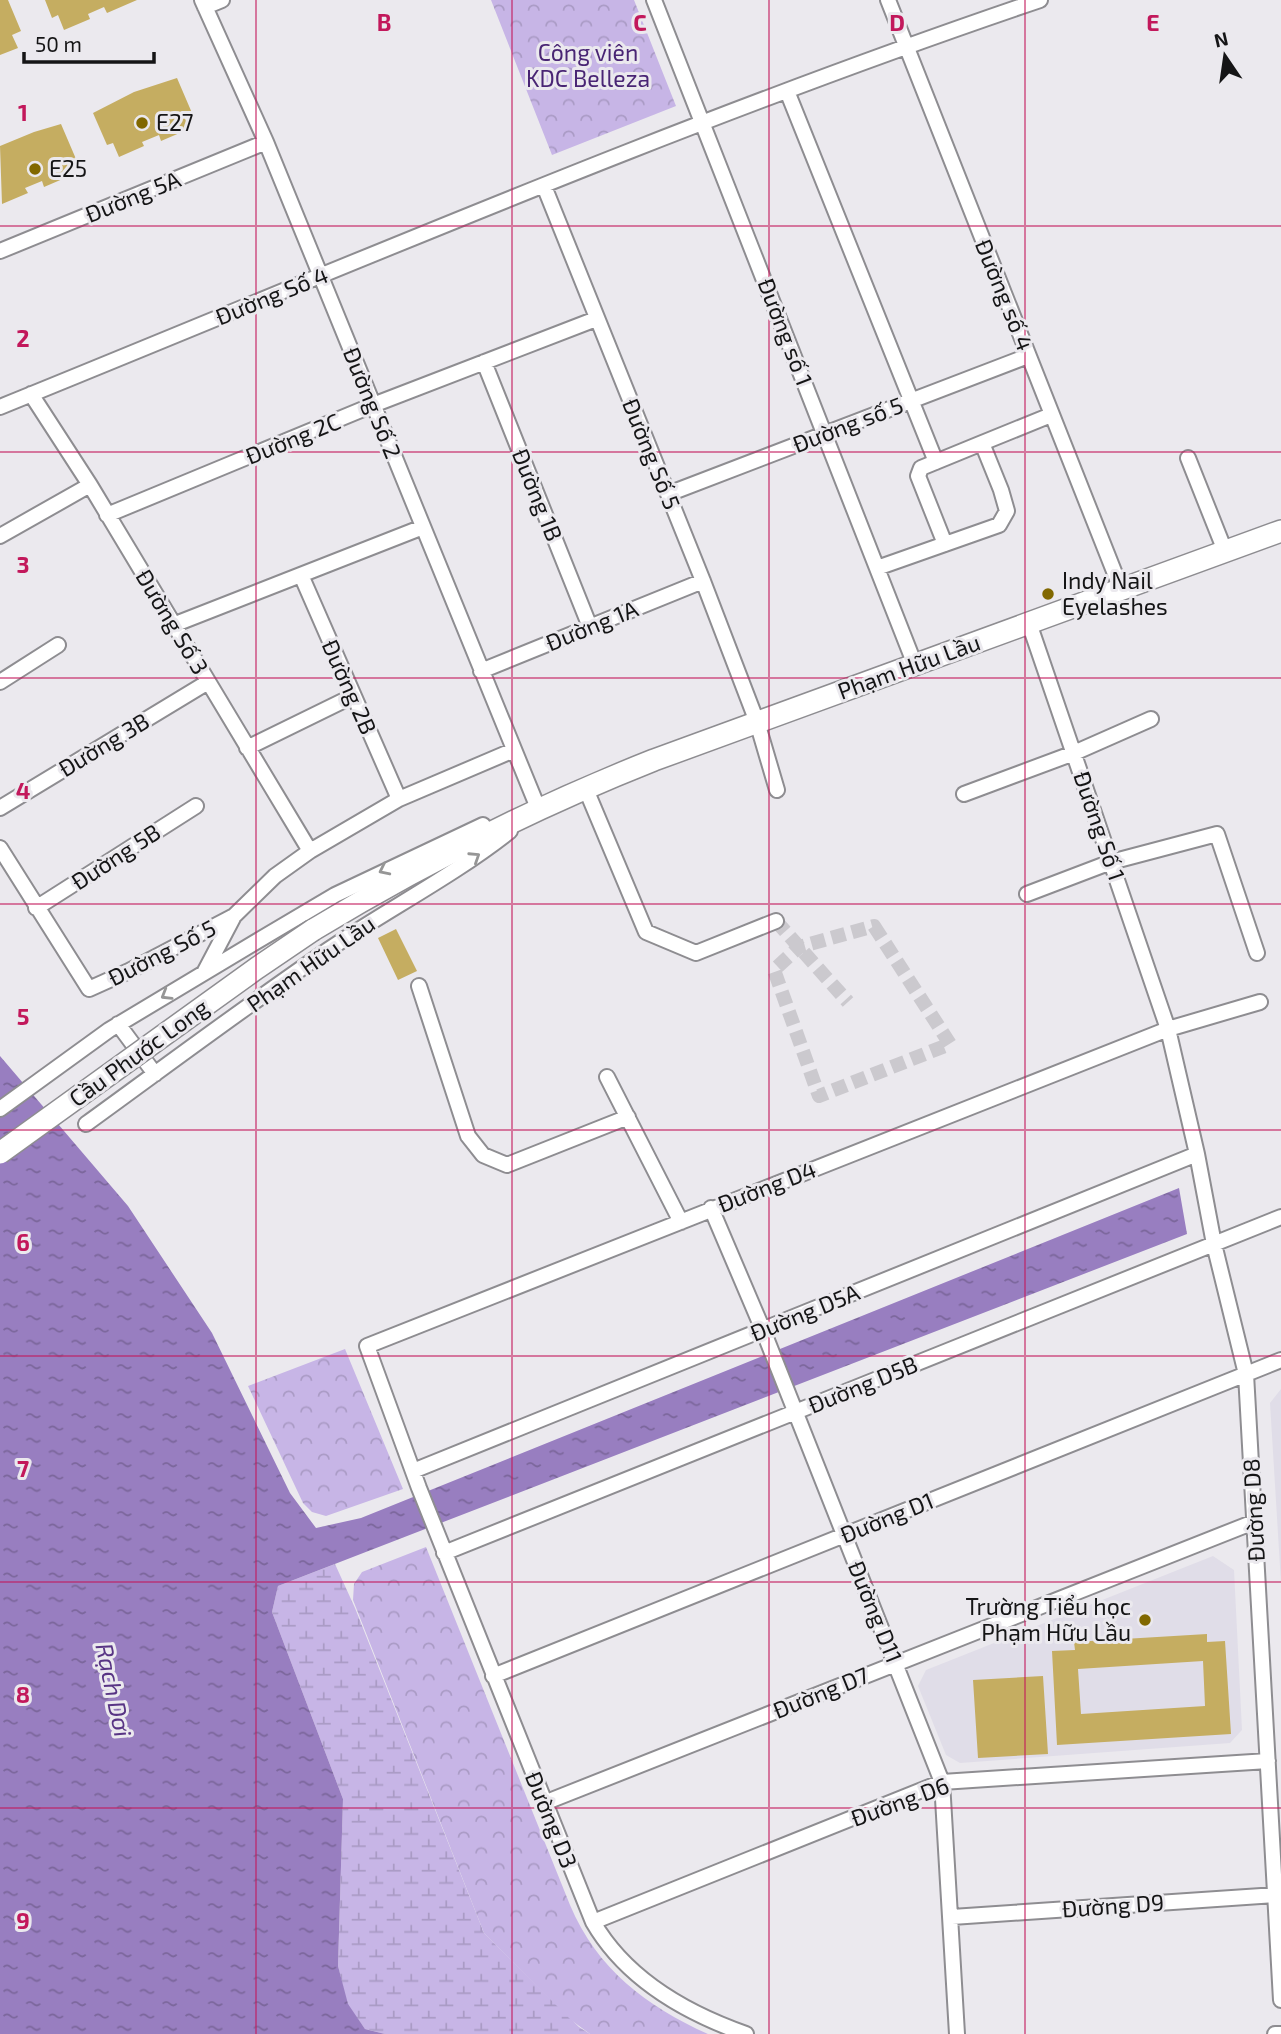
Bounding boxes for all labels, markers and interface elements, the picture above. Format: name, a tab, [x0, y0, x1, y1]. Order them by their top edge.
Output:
text: B	[377, 8, 391, 36]
text: C	[633, 8, 647, 36]
text: D	[889, 8, 905, 36]
text: E	[1146, 8, 1160, 36]
scale bar	[24, 21, 154, 65]
north arrow	[1190, 21, 1260, 91]
text: N	[1212, 26, 1230, 52]
text: 50 m	[35, 31, 82, 56]
park label: Công viên KDC Belleza	[526, 38, 650, 92]
text: 1	[18, 98, 28, 126]
place label: E27	[156, 108, 194, 136]
marker: E27	[134, 115, 150, 131]
place label: E25	[49, 154, 87, 182]
marker: E25	[27, 161, 43, 177]
street label: Đường 5A	[81, 164, 185, 228]
street label: Đường số 4	[970, 235, 1040, 354]
street label: Đường Số 4	[211, 260, 332, 330]
street label: Đường số 1	[753, 274, 819, 389]
text: 2	[16, 324, 30, 352]
street label: Đường Số 2	[338, 343, 408, 462]
street label: Đường số 5	[788, 390, 907, 458]
street label: Đường Số 5	[617, 394, 687, 513]
street label: Đường 2C	[241, 406, 344, 470]
street label: Đường 1B	[507, 444, 569, 545]
text: 3	[16, 550, 30, 578]
street label: Đường Số 3	[131, 564, 215, 679]
place label: Indy Nail Eyelashes	[1062, 566, 1168, 620]
marker: Indy Nail Eyelashes	[1040, 586, 1056, 602]
street label: Đường 1A	[541, 594, 643, 656]
street label: Phạm Hữu Lầu	[834, 627, 984, 705]
street label: Đường 2B	[317, 635, 383, 738]
street label: Đường 3B	[53, 706, 154, 782]
street label: Đường Số 1	[1068, 767, 1132, 884]
text: 4	[16, 776, 30, 804]
street label: Đường 5B	[66, 817, 165, 895]
one-way arrow	[467, 853, 480, 865]
one-way arrow	[379, 862, 391, 876]
street label: Phạm Hữu Lầu	[241, 909, 380, 1018]
street label: Đường Số 5	[103, 913, 220, 991]
one-way arrow	[160, 987, 173, 1000]
street label: Cầu Phước Long	[63, 992, 214, 1112]
text: 5	[17, 1002, 29, 1030]
street label: Đường D4	[713, 1155, 820, 1218]
text: 6	[16, 1228, 30, 1256]
street label: Đường D5A	[746, 1277, 864, 1347]
street label: Đường D5B	[804, 1349, 921, 1419]
text: 7	[17, 1454, 29, 1482]
street label: Đường D8	[1236, 1458, 1270, 1562]
street label: Đường D1	[836, 1486, 937, 1548]
street label: Đường D11	[843, 1557, 909, 1667]
place label: Trường Tiểu học Phạm Hữu Lầu	[965, 1592, 1131, 1646]
marker: Trường Tiểu học Phạm Hữu Lầu	[1137, 1612, 1153, 1628]
water label: Rạch Dơi	[90, 1640, 139, 1739]
street label: Đường D7	[769, 1660, 873, 1724]
text: 8	[16, 1680, 30, 1708]
street label: Đường D3	[520, 1767, 584, 1872]
street label: Đường D6	[847, 1770, 952, 1832]
street label: Đường D9	[1061, 1887, 1165, 1923]
text: 9	[16, 1906, 30, 1934]

